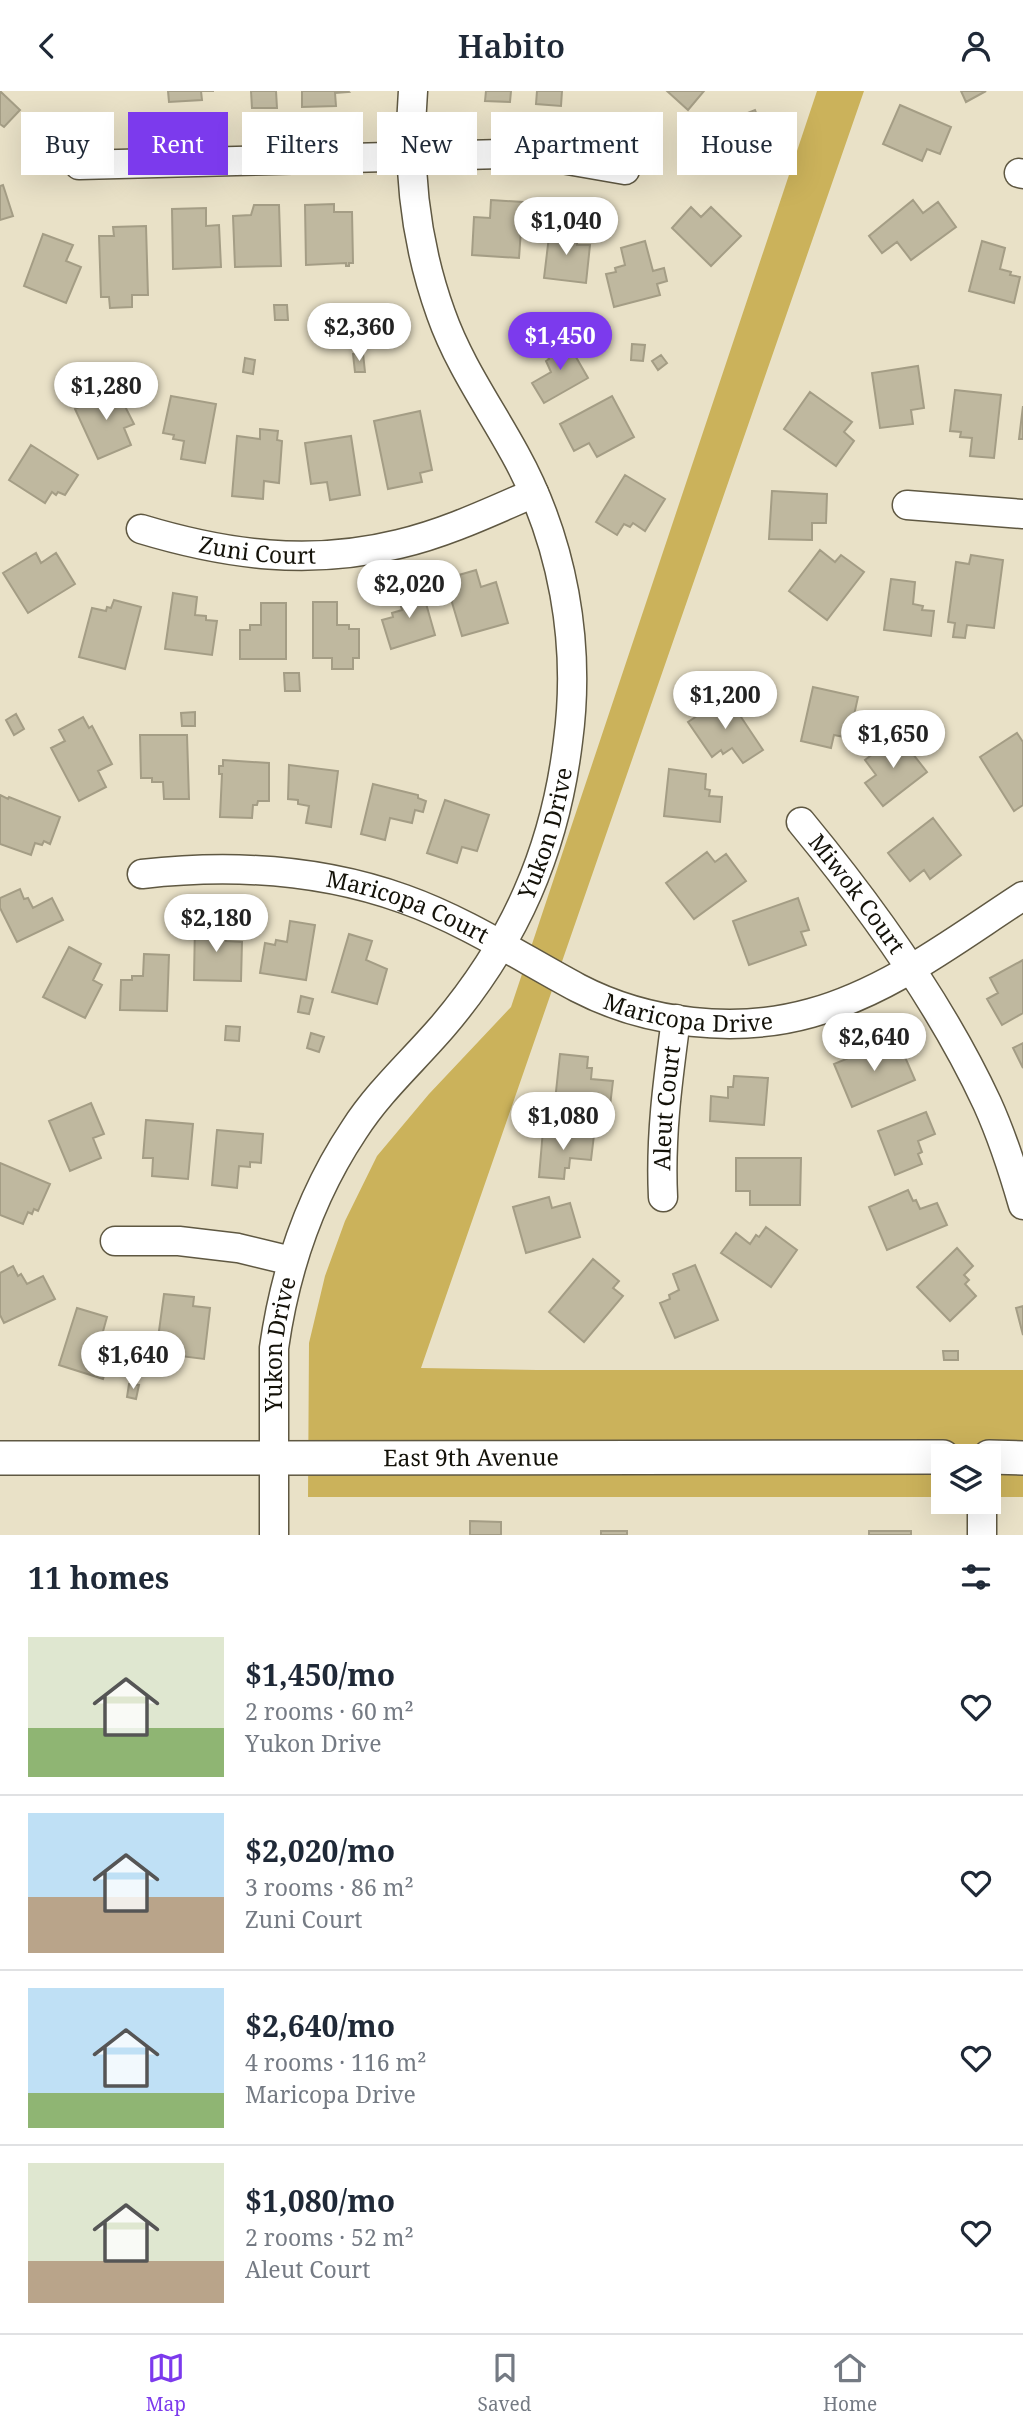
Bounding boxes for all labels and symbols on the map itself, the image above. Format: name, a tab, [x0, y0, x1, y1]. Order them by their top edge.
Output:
pin: $1,040	[509, 197, 623, 257]
pin: $2,360	[302, 303, 416, 363]
pin: $1,450	[503, 313, 617, 372]
pin: $1,280	[49, 363, 163, 422]
street label: Zuni Court	[196, 528, 316, 571]
pin: $2,020	[352, 561, 466, 620]
pin: $1,200	[668, 671, 782, 731]
pin: $1,650	[836, 711, 950, 770]
street label: Yukon Drive	[509, 765, 579, 905]
street label: Miwok Court	[802, 827, 913, 960]
street label: Maricopa Court	[324, 862, 495, 950]
pin: $2,180	[159, 895, 273, 954]
street label: Maricopa Drive	[599, 984, 774, 1039]
pin: $2,640	[817, 1013, 931, 1073]
street label: Aleut Court	[645, 1044, 687, 1171]
pin: $1,080	[506, 1093, 620, 1152]
street label: Yukon Drive	[257, 1273, 303, 1413]
pin: $1,640	[76, 1331, 190, 1391]
street label: East 9th Avenue	[383, 1441, 559, 1473]

